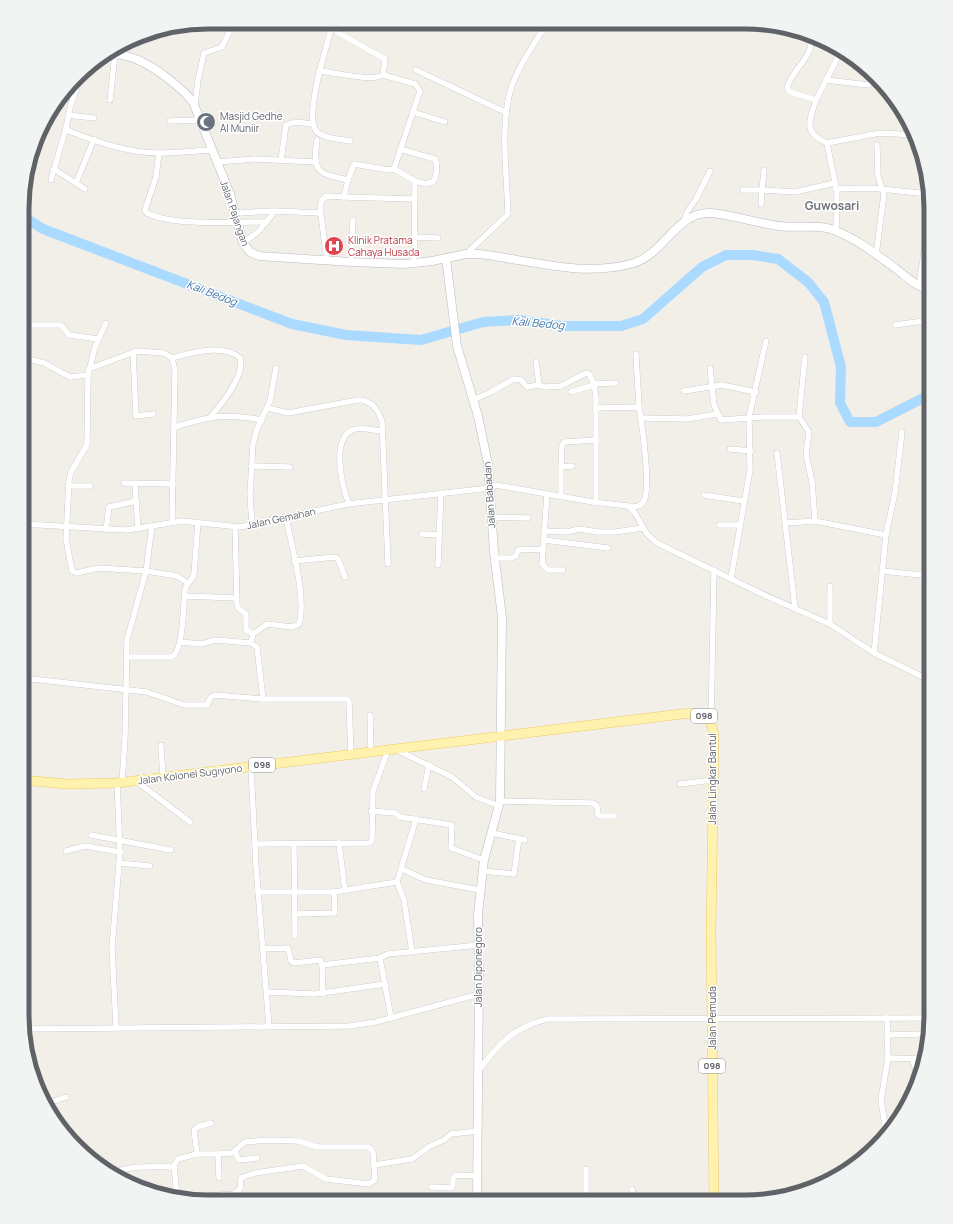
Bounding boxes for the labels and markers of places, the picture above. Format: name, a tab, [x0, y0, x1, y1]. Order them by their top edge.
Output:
place label: Masjid Gedhe Al Muniir	[220, 109, 283, 135]
mosque icon: Masjid Gedhe Al Muniir	[195, 111, 217, 133]
place label: Klinik Pratama Cahaya Husada	[348, 233, 420, 259]
hospital icon: Klinik Pratama Cahaya Husada	[323, 235, 345, 257]

